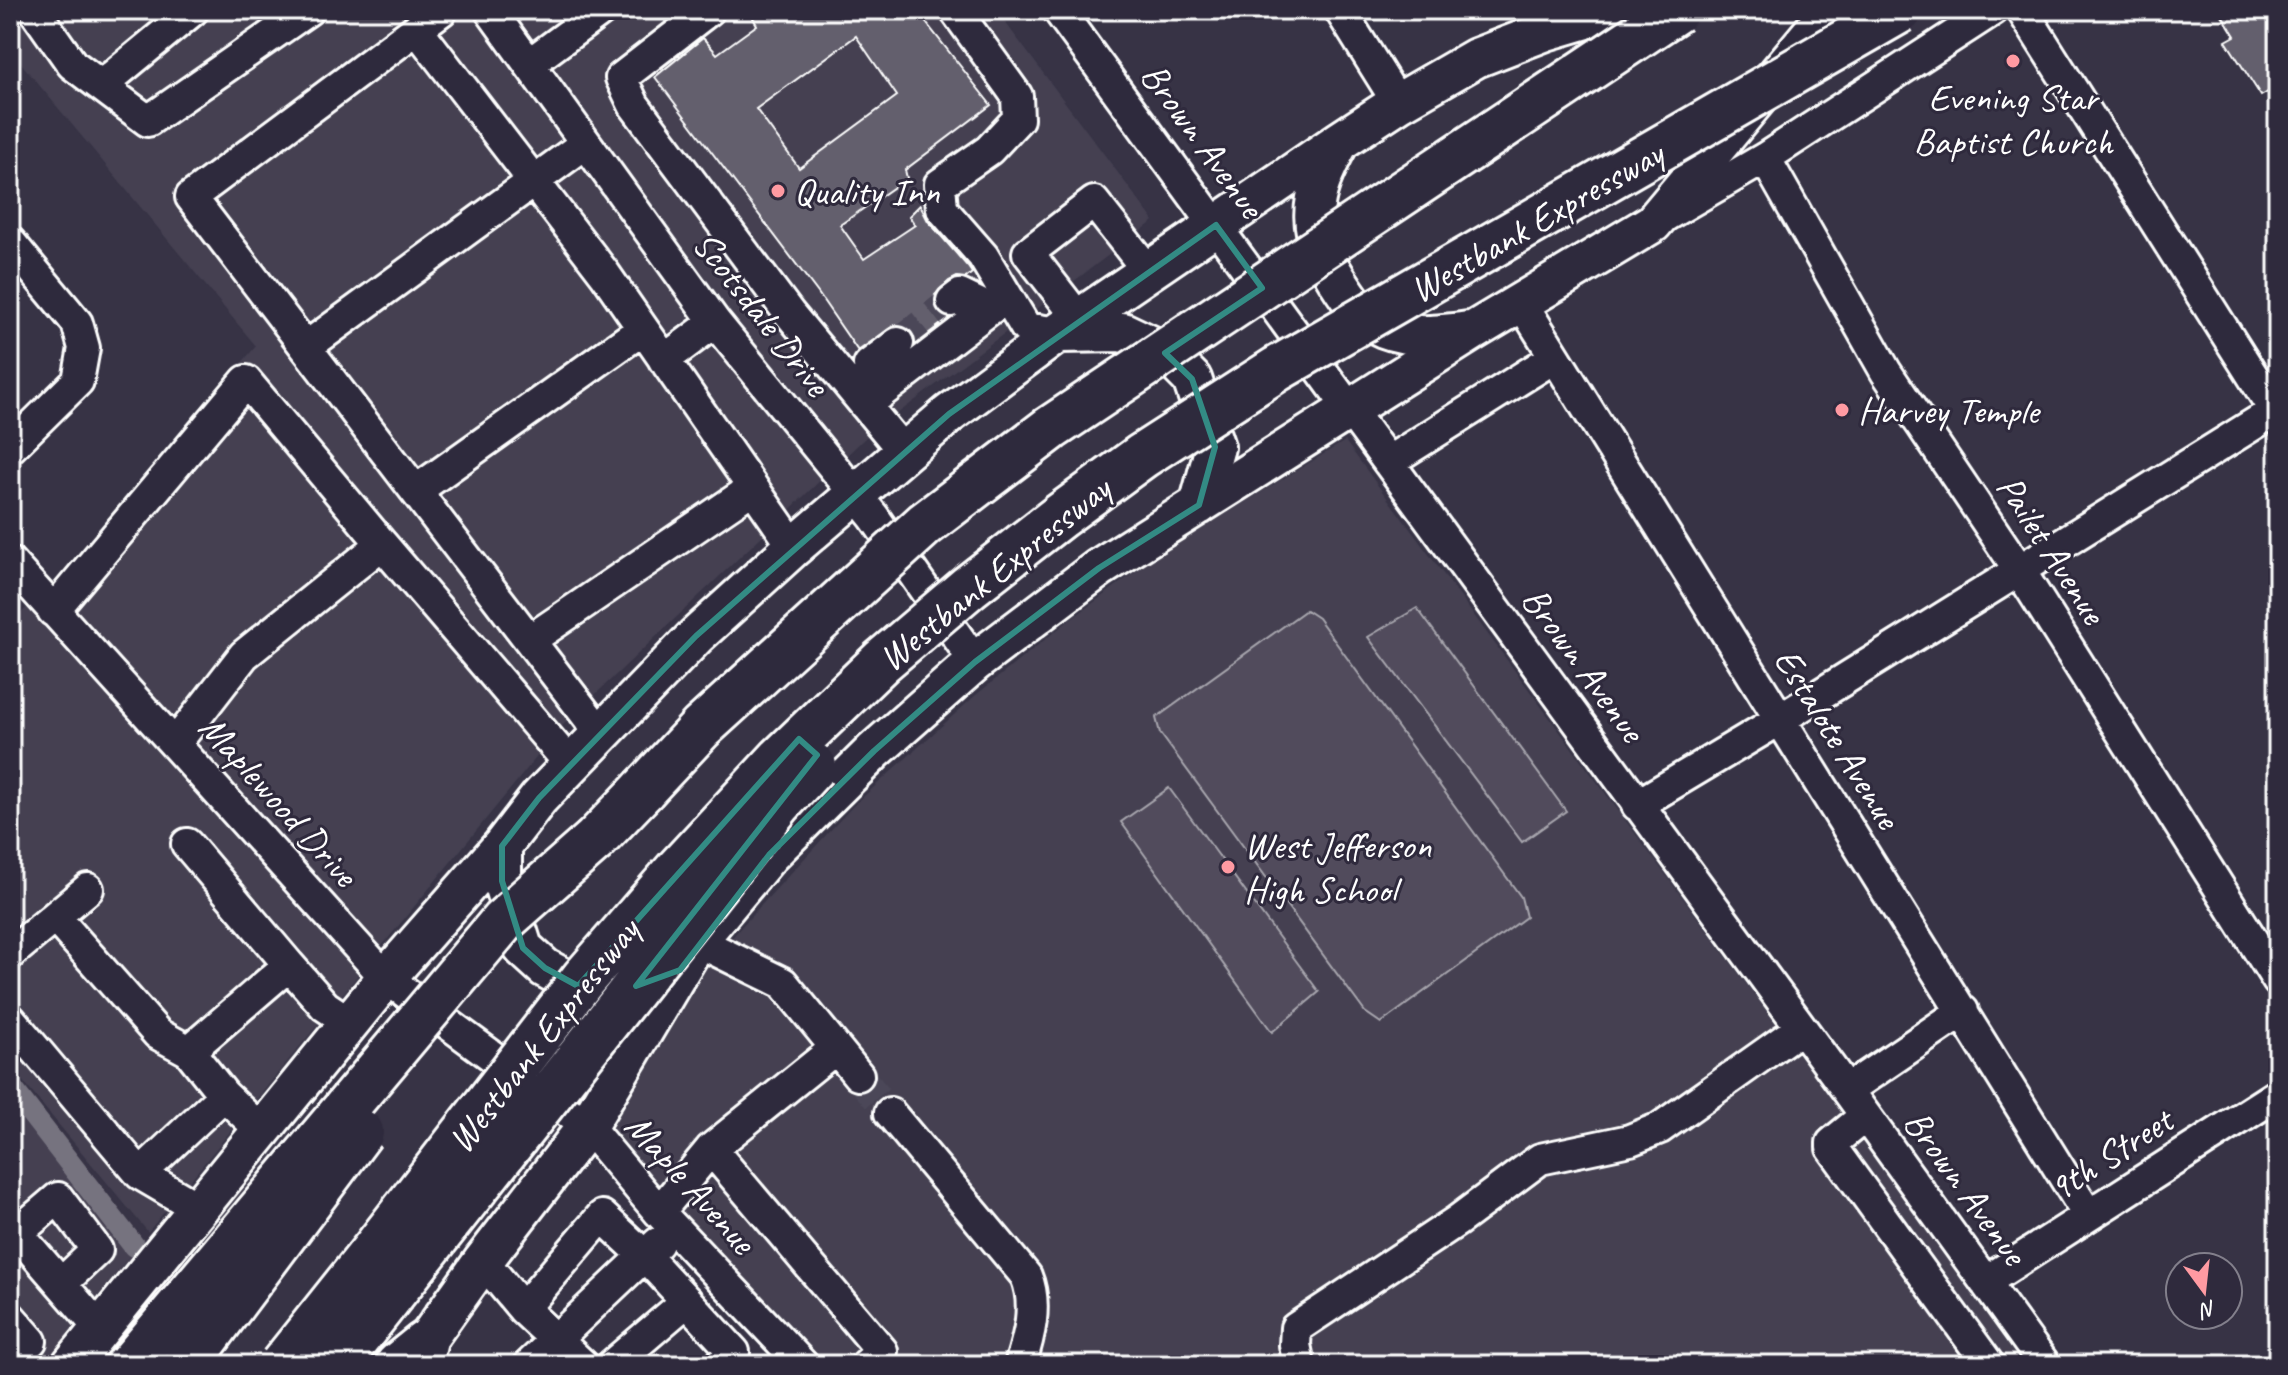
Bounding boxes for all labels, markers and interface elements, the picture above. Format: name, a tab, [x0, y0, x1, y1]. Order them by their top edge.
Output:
marker: Evening Star Baptist Church	[2004, 52, 2022, 70]
street label: Brown Avenue	[1131, 54, 1276, 229]
place label: Evening Star Baptist Church	[1914, 74, 2114, 165]
street label: Westbank Expressway	[1401, 128, 1674, 313]
place label: Quality Inn	[794, 168, 941, 215]
marker: Quality Inn	[769, 182, 787, 200]
street label: Scotsdale Drive	[683, 221, 842, 407]
place label: Harvey Temple	[1858, 387, 2041, 434]
marker: Harvey Temple	[1833, 401, 1851, 419]
street label: Westbank Expressway	[869, 464, 1122, 681]
street label: Pailet Avenue	[1986, 466, 2118, 635]
street label: Brown Avenue	[1512, 578, 1657, 753]
street label: Estalote Avenue	[1764, 639, 1913, 839]
street label: Maplewood Drive	[189, 705, 370, 898]
place label: West Jefferson High School	[1244, 822, 1432, 913]
marker: West Jefferson High School	[1219, 858, 1237, 876]
street label: Westbank Expressway	[437, 906, 651, 1162]
street label: 9th Street	[2040, 1095, 2184, 1212]
street label: Brown Avenue	[1894, 1101, 2039, 1276]
street label: Maple Avenue	[615, 1103, 768, 1265]
north arrow	[2164, 1251, 2244, 1331]
text: N	[2195, 1294, 2219, 1326]

